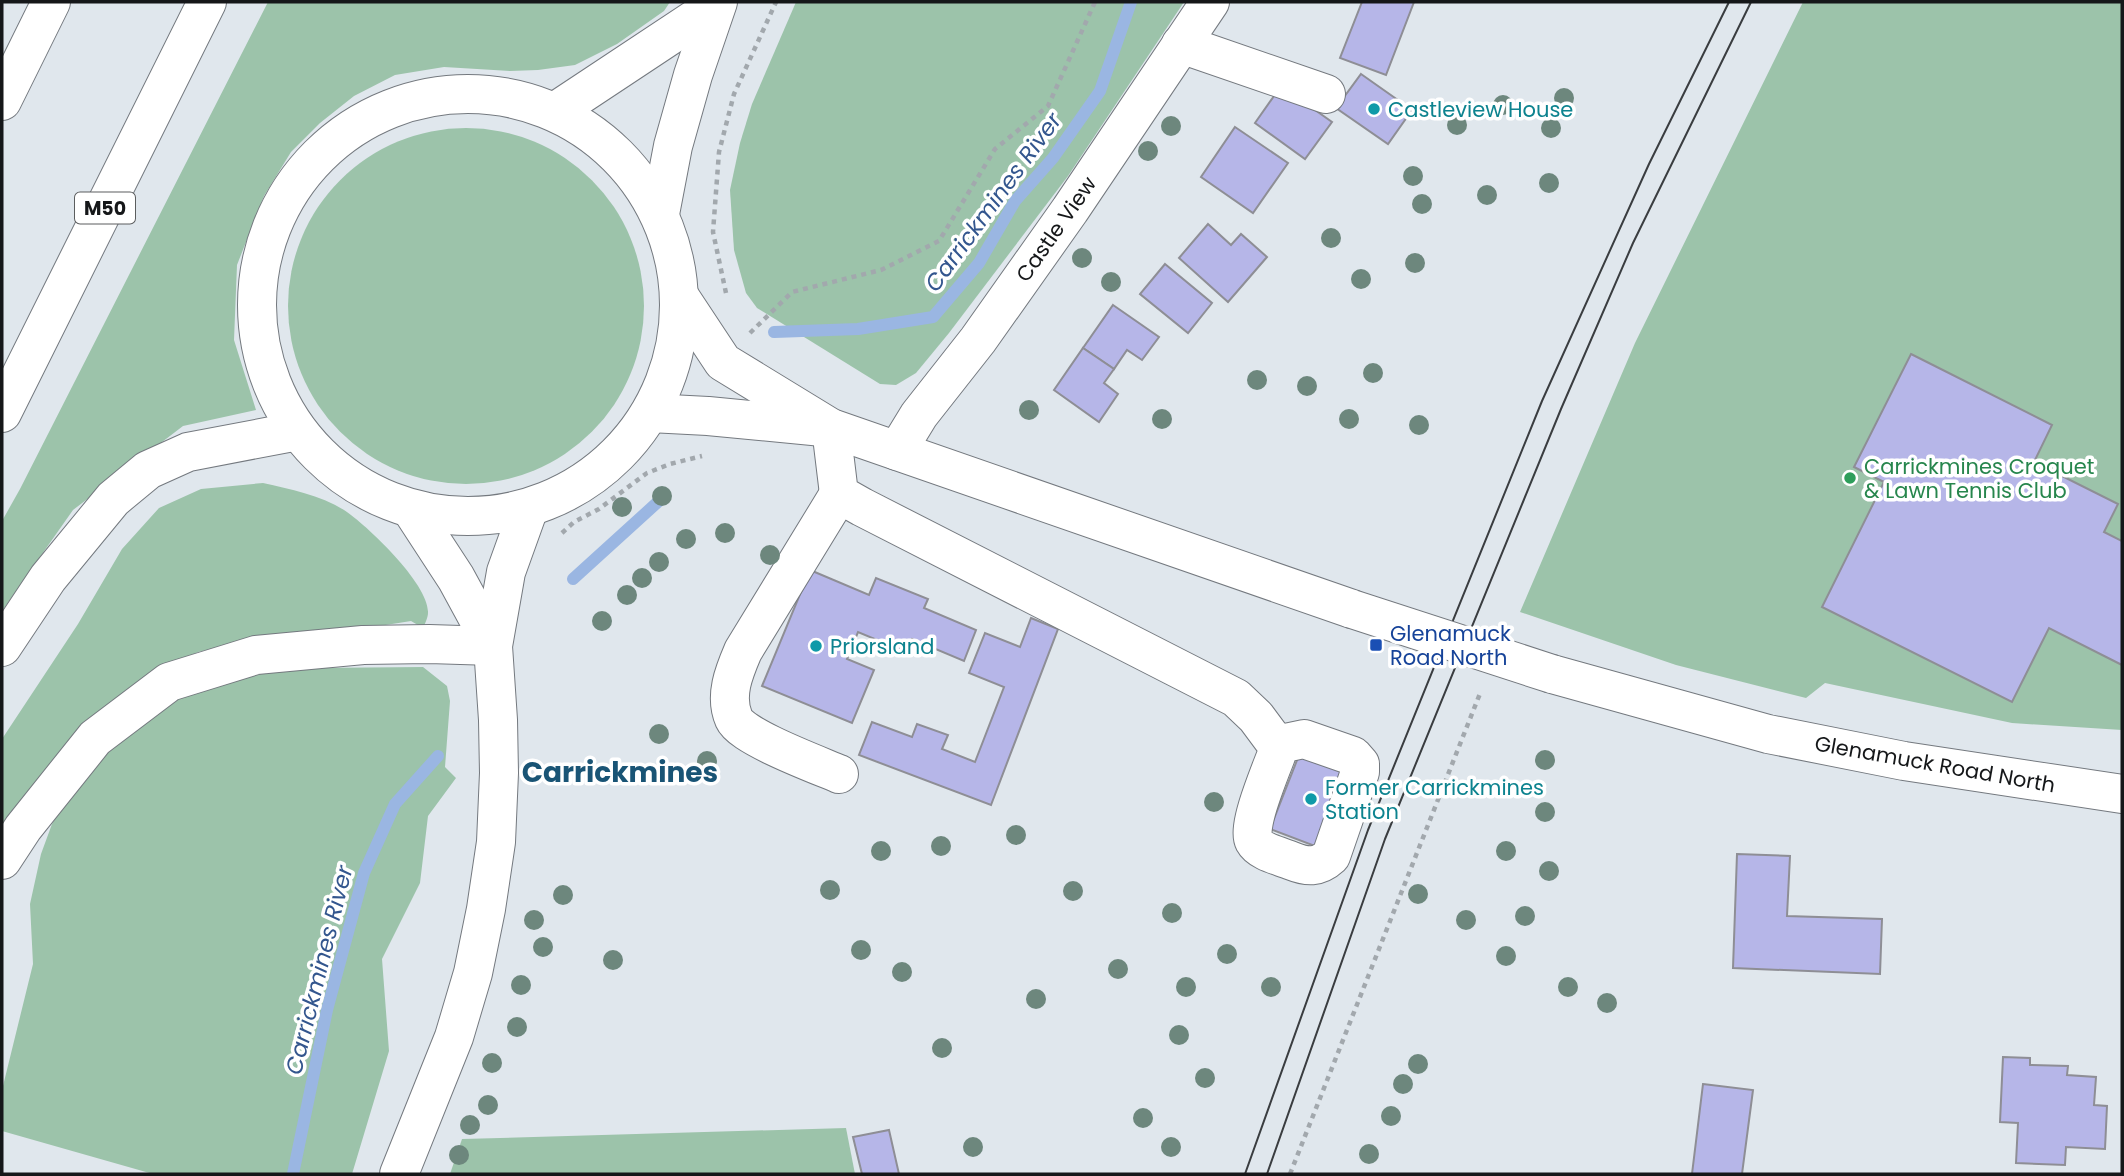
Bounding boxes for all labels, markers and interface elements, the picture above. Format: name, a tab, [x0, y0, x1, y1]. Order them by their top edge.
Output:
place label: Castleview House	[1388, 95, 1573, 124]
marker: Castleview House	[1366, 101, 1382, 117]
water label: Carrickmines River	[917, 105, 1070, 298]
street label: Castle View	[1009, 171, 1103, 287]
road number: M50	[75, 192, 135, 224]
place label: Carrickmines Croquet & Lawn Tennis Club	[1864, 452, 2094, 505]
marker: Carrickmines Croquet & Lawn Tennis Club	[1842, 470, 1858, 486]
place label: Glenamuck Road North	[1390, 619, 1511, 672]
place label: Priorsland	[830, 632, 934, 661]
marker: Glenamuck Road North	[1368, 637, 1384, 653]
marker: Priorsland	[808, 638, 824, 654]
street label: Glenamuck Road North	[1812, 729, 2058, 799]
district label: Carrickmines	[522, 753, 718, 792]
place label: Former Carrickmines Station	[1325, 773, 1544, 826]
marker: Former Carrickmines Station	[1303, 791, 1319, 807]
water label: Carrickmines River	[278, 861, 361, 1078]

